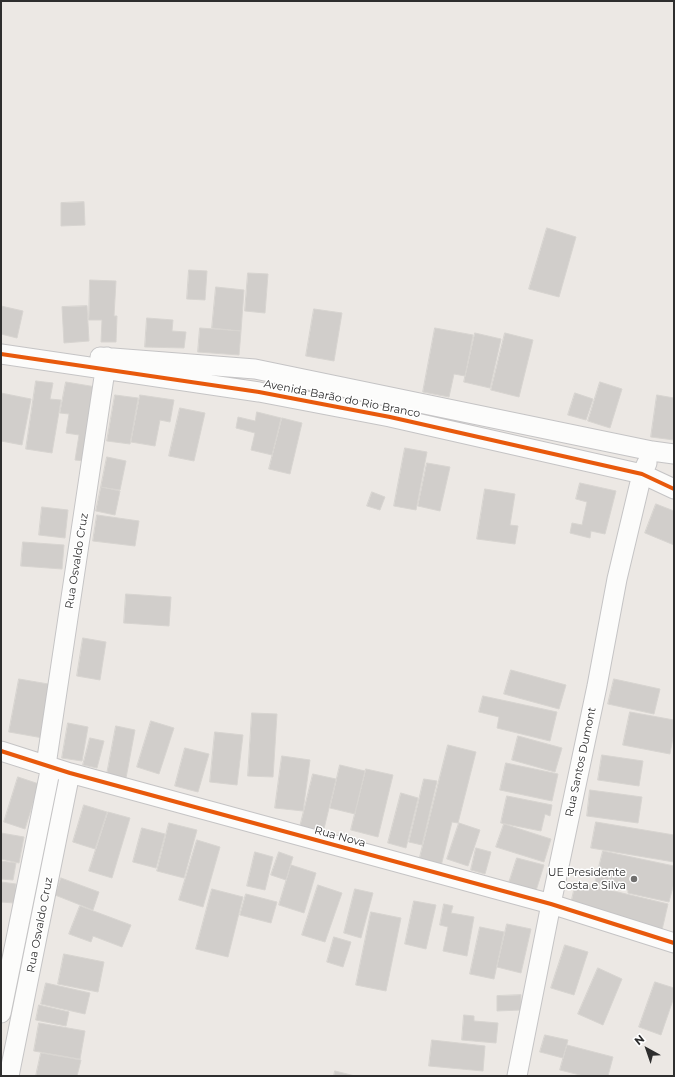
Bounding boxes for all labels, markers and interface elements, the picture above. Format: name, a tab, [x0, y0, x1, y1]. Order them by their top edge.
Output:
street label: Avenida Barão do Rio Branco	[263, 377, 421, 421]
street label: Rua Osvaldo Cruz	[63, 512, 91, 610]
street label: Rua Santos Dumont	[563, 706, 599, 818]
street label: Rua Nova	[313, 824, 367, 850]
place label: UE Presidente Costa e Silva	[548, 866, 626, 892]
marker: UE Presidente Costa e Silva	[629, 874, 639, 884]
street label: Rua Osvaldo Cruz	[24, 876, 56, 974]
north arrow	[627, 1029, 667, 1069]
text: N	[631, 1032, 647, 1048]

